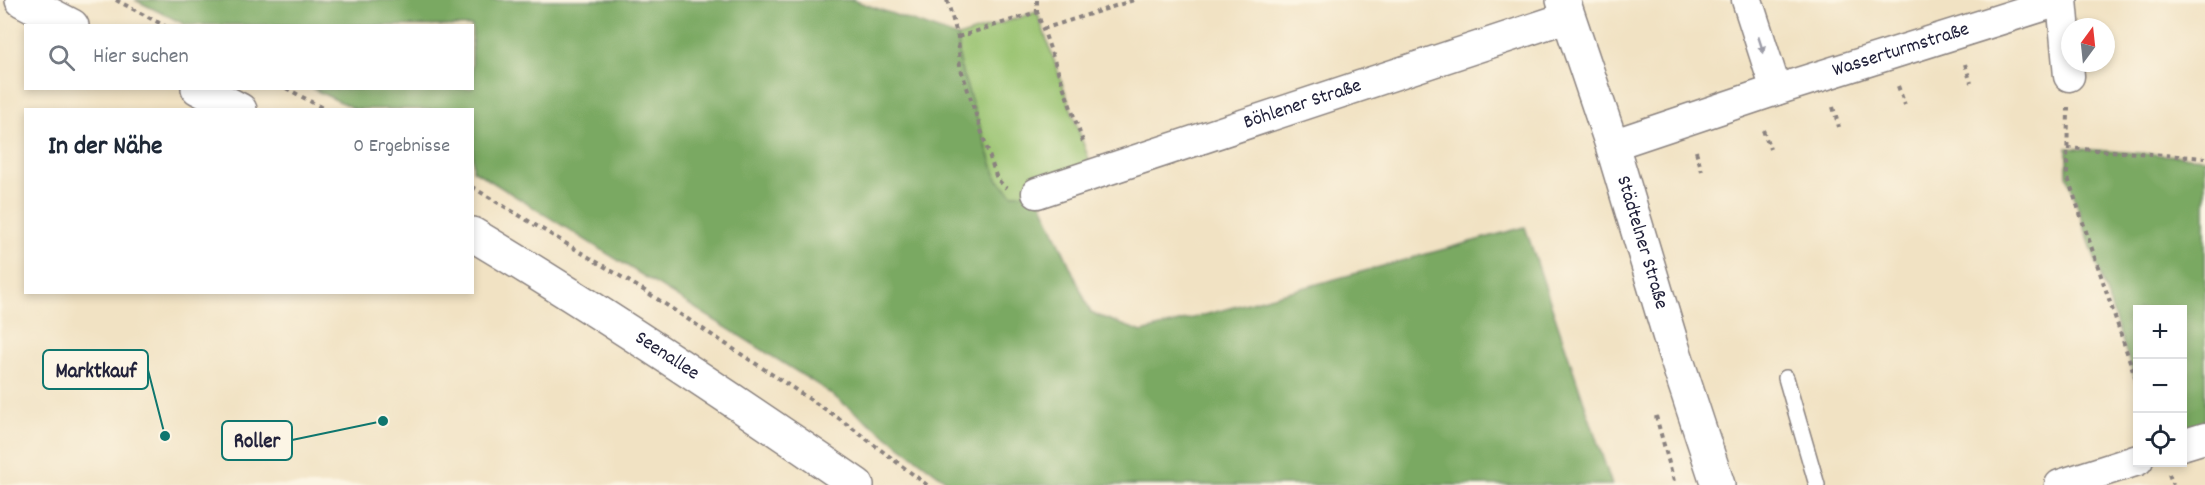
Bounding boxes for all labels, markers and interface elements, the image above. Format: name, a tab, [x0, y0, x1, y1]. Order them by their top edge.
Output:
street label: Wasserturmstraße	[1829, 16, 1973, 85]
north arrow	[2061, 18, 2115, 72]
search box	[24, 24, 474, 90]
one-way arrow	[1757, 36, 1766, 54]
icon: search	[45, 41, 78, 74]
text: Hier suchen	[93, 42, 189, 73]
street label: Böhlener Straße	[1240, 72, 1366, 137]
text: In der Nähe	[48, 129, 162, 166]
text: 0 Ergebnisse	[353, 133, 450, 161]
street label: Städtelner Straße	[1608, 173, 1675, 313]
map controls	[2133, 305, 2187, 467]
button: +	[2133, 305, 2187, 359]
street label: Seenallee	[629, 325, 705, 388]
callout: Marktkauf	[43, 350, 148, 389]
text: Marktkauf	[55, 358, 138, 388]
button: −	[2133, 359, 2187, 413]
button: locate	[2133, 413, 2187, 467]
callout: Roller	[222, 421, 292, 460]
text: Roller	[234, 428, 282, 458]

